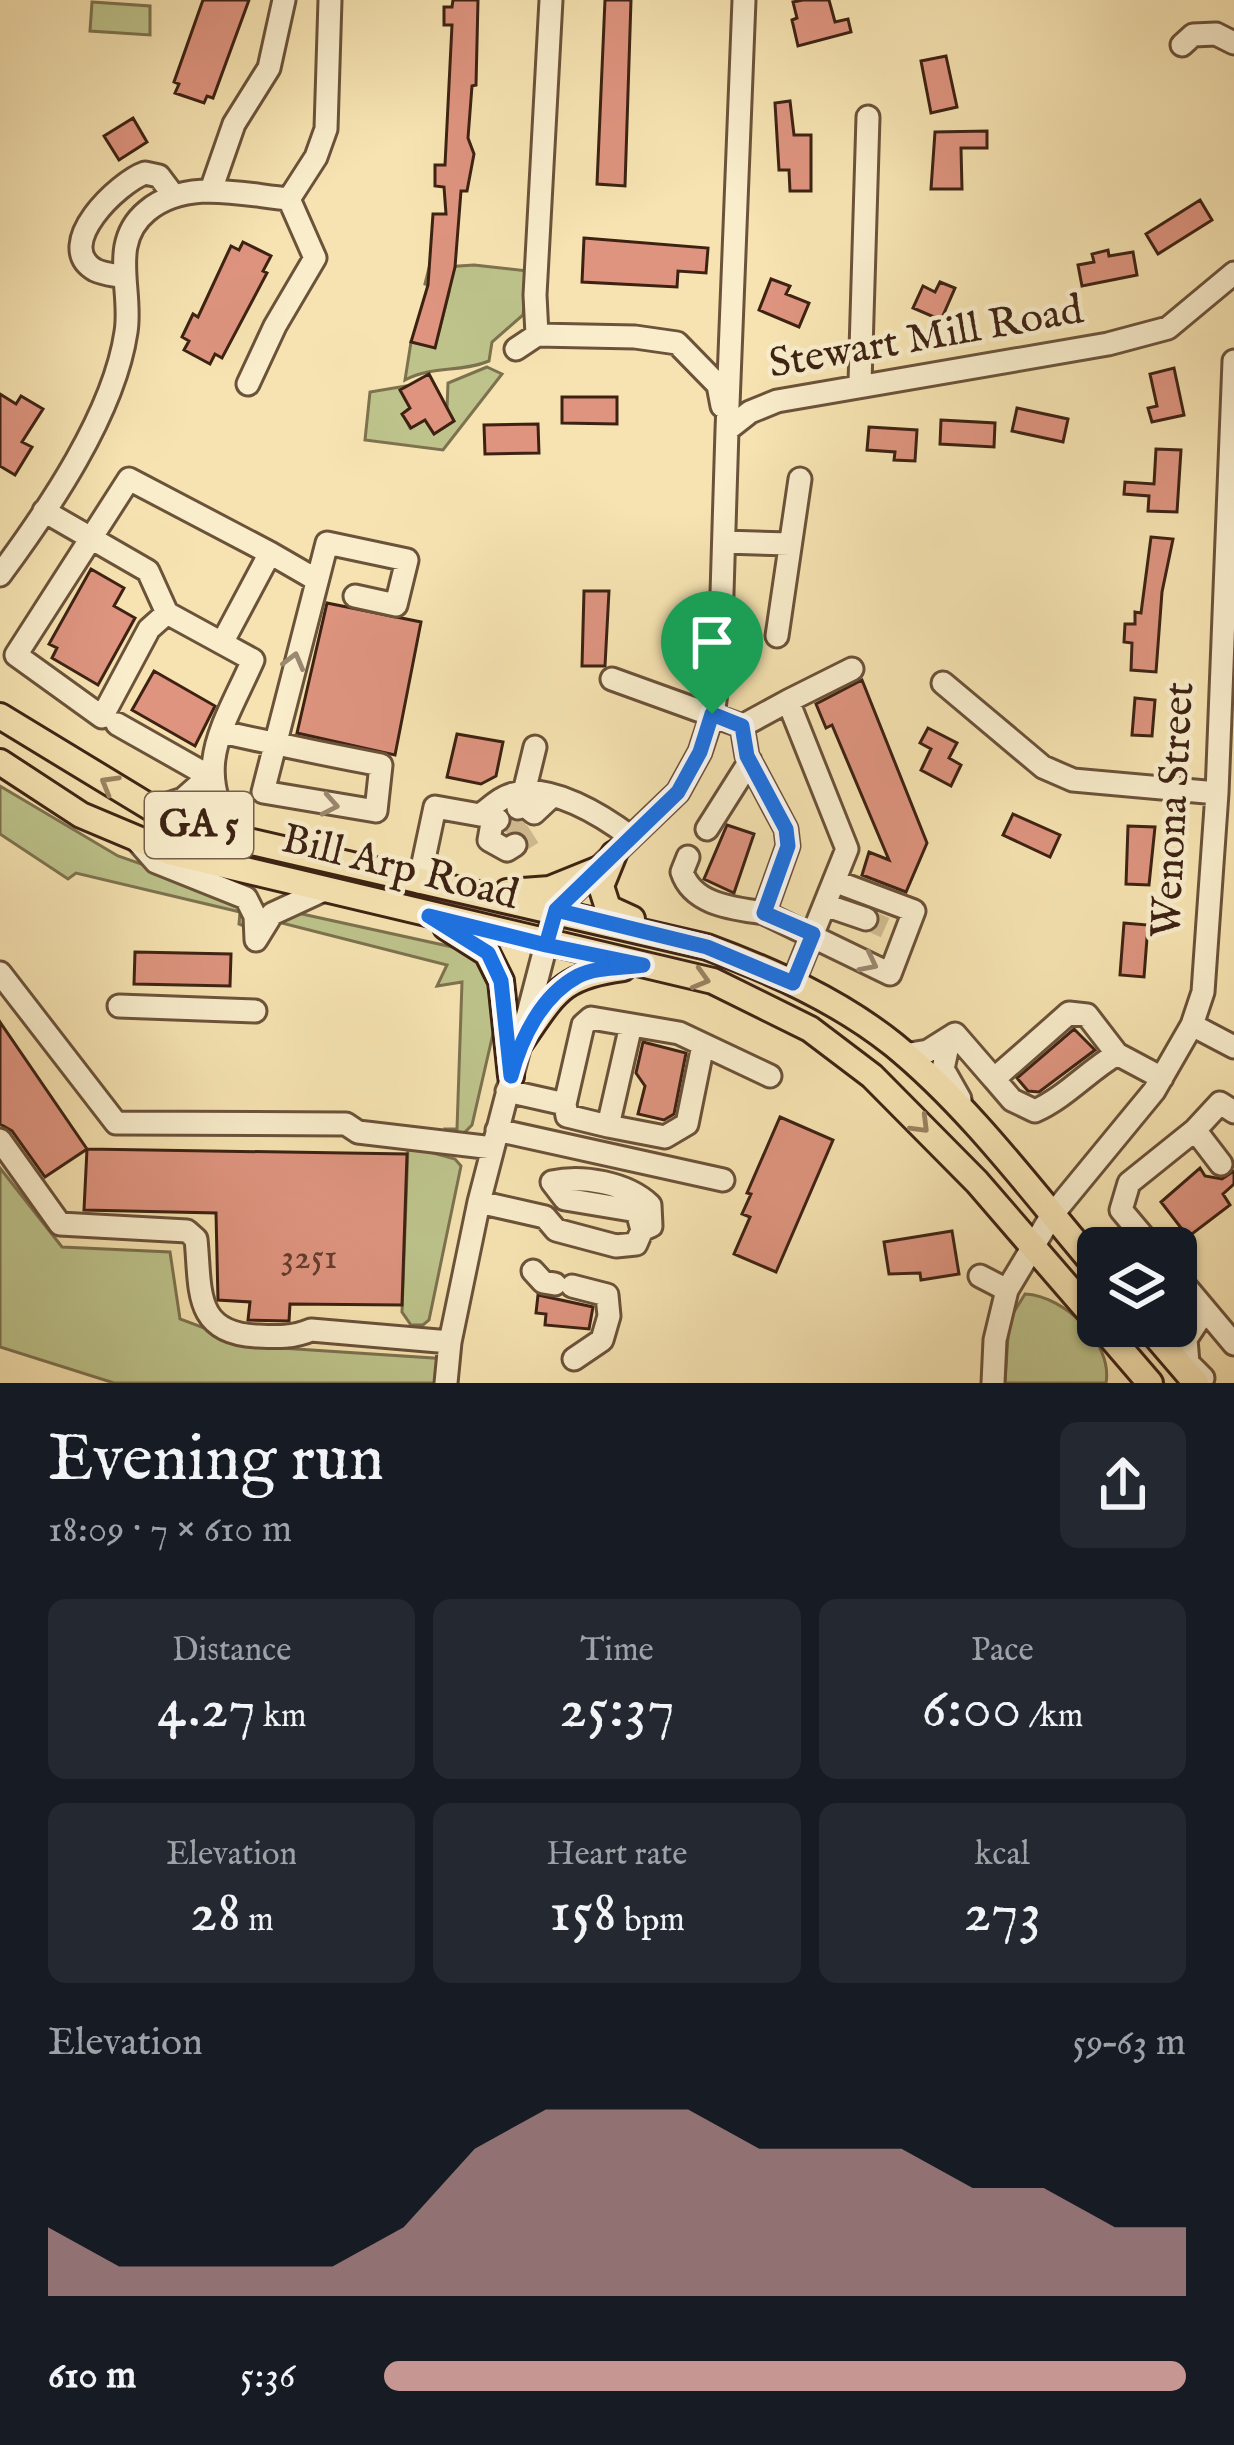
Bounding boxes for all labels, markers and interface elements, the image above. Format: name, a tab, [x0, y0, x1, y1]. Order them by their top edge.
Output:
street label: Stewart Mill Road	[765, 284, 1088, 392]
pin	[661, 591, 763, 714]
icon: arrive	[679, 609, 745, 675]
one-way arrow	[279, 651, 304, 672]
street label: Wenona Street	[1141, 681, 1207, 939]
one-way arrow	[101, 775, 122, 798]
one-way arrow	[319, 791, 339, 817]
road number: GA 5	[145, 792, 253, 858]
street label: Bill Arp Road	[276, 813, 524, 923]
one-way arrow	[857, 949, 878, 973]
one-way arrow	[690, 965, 711, 990]
one-way arrow	[907, 1111, 929, 1133]
map controls	[1077, 1227, 1197, 1347]
button: layers	[1077, 1227, 1197, 1347]
house number: 3251	[281, 1235, 337, 1281]
text: Evening run	[48, 1419, 384, 1503]
button: share	[1060, 1422, 1186, 1548]
text: 18:09 · 7 × 610 m	[48, 1506, 292, 1555]
text: Distance	[172, 1630, 291, 1672]
text: Time	[580, 1630, 654, 1672]
text: Pace	[971, 1630, 1034, 1672]
text: 4.27	[157, 1672, 256, 1748]
text: 25:37	[559, 1672, 675, 1748]
text: 6:00	[921, 1672, 1022, 1748]
text: km	[256, 1696, 306, 1738]
text: /km	[1022, 1696, 1083, 1738]
text: Elevation	[166, 1834, 297, 1876]
text: Heart rate	[547, 1834, 687, 1876]
text: kcal	[975, 1834, 1030, 1876]
text: 28	[189, 1876, 241, 1952]
text: 158	[549, 1876, 617, 1952]
text: 273	[963, 1876, 1041, 1952]
text: m	[241, 1900, 274, 1942]
text: bpm	[617, 1900, 685, 1942]
text: Elevation	[48, 2019, 203, 2068]
text: 59–63 m	[1072, 2019, 1186, 2068]
text: 610 m	[48, 2352, 136, 2401]
text: 5:36	[240, 2352, 295, 2401]

